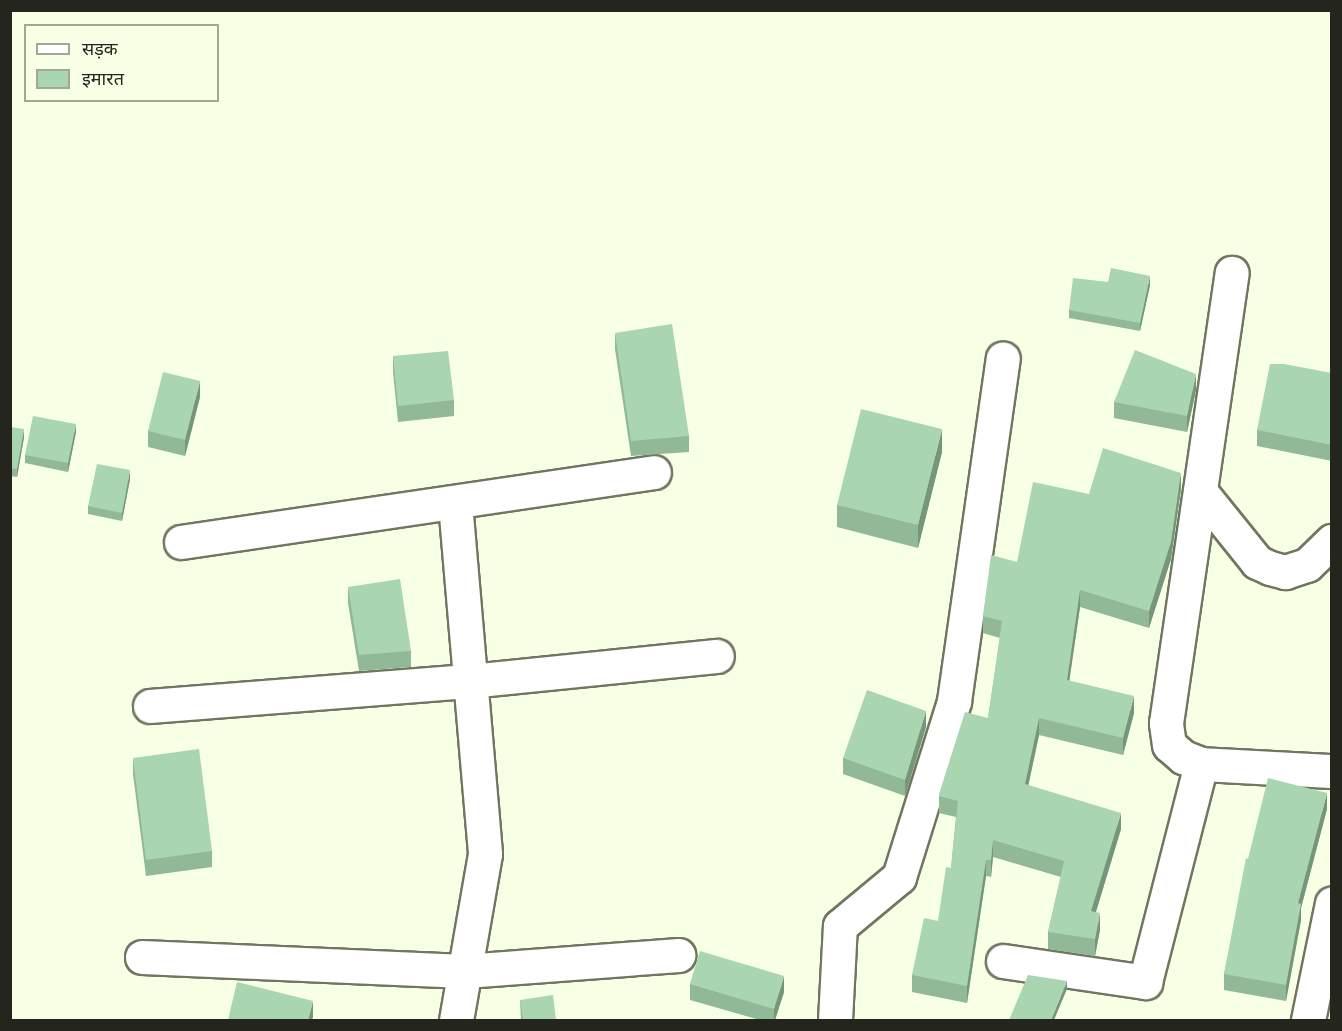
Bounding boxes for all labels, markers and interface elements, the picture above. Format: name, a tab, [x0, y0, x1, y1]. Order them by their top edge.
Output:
legend	[24, 24, 219, 102]
text: सड़क	[82, 37, 118, 61]
text: इमारत	[82, 67, 124, 91]

